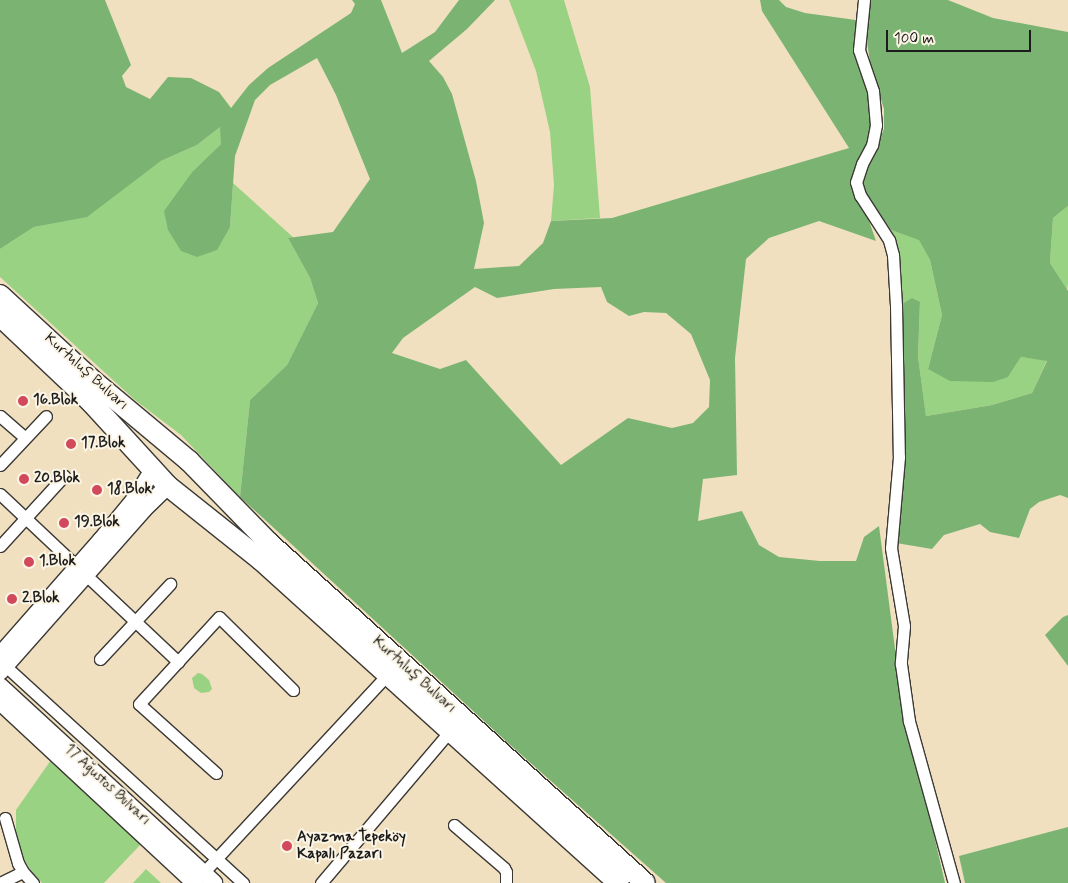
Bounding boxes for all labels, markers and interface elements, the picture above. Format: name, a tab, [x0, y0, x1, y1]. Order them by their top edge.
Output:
scale bar	[888, 20, 1033, 52]
text: 100 m	[894, 29, 934, 49]
street label: Kurtuluş Bulvarı	[40, 330, 132, 414]
place label: 16.Blok	[33, 392, 78, 410]
marker: 16.Blok	[17, 395, 29, 407]
place label: 17.Blok	[81, 435, 125, 453]
marker: 17.Blok	[65, 438, 77, 450]
place label: 20.Blok	[34, 470, 80, 488]
marker: 20.Blok	[18, 473, 30, 485]
place label: 18.Blok	[107, 481, 152, 499]
marker: 18.Blok	[91, 484, 103, 496]
place label: 19.Blok	[74, 514, 120, 532]
marker: 19.Blok	[58, 517, 70, 529]
place label: 1.Blok	[39, 553, 76, 571]
marker: 1.Blok	[23, 556, 35, 568]
place label: 2.Blok	[22, 590, 59, 608]
marker: 2.Blok	[6, 593, 18, 605]
street label: Kurtuluş Bulvarı	[368, 633, 460, 717]
street label: 17 Ağustos Bulvarı	[60, 740, 154, 830]
place label: Ayazma Tepeköy Kapalı Pazarı	[297, 828, 406, 863]
marker: Ayazma Tepeköy Kapalı Pazarı	[281, 840, 293, 852]

